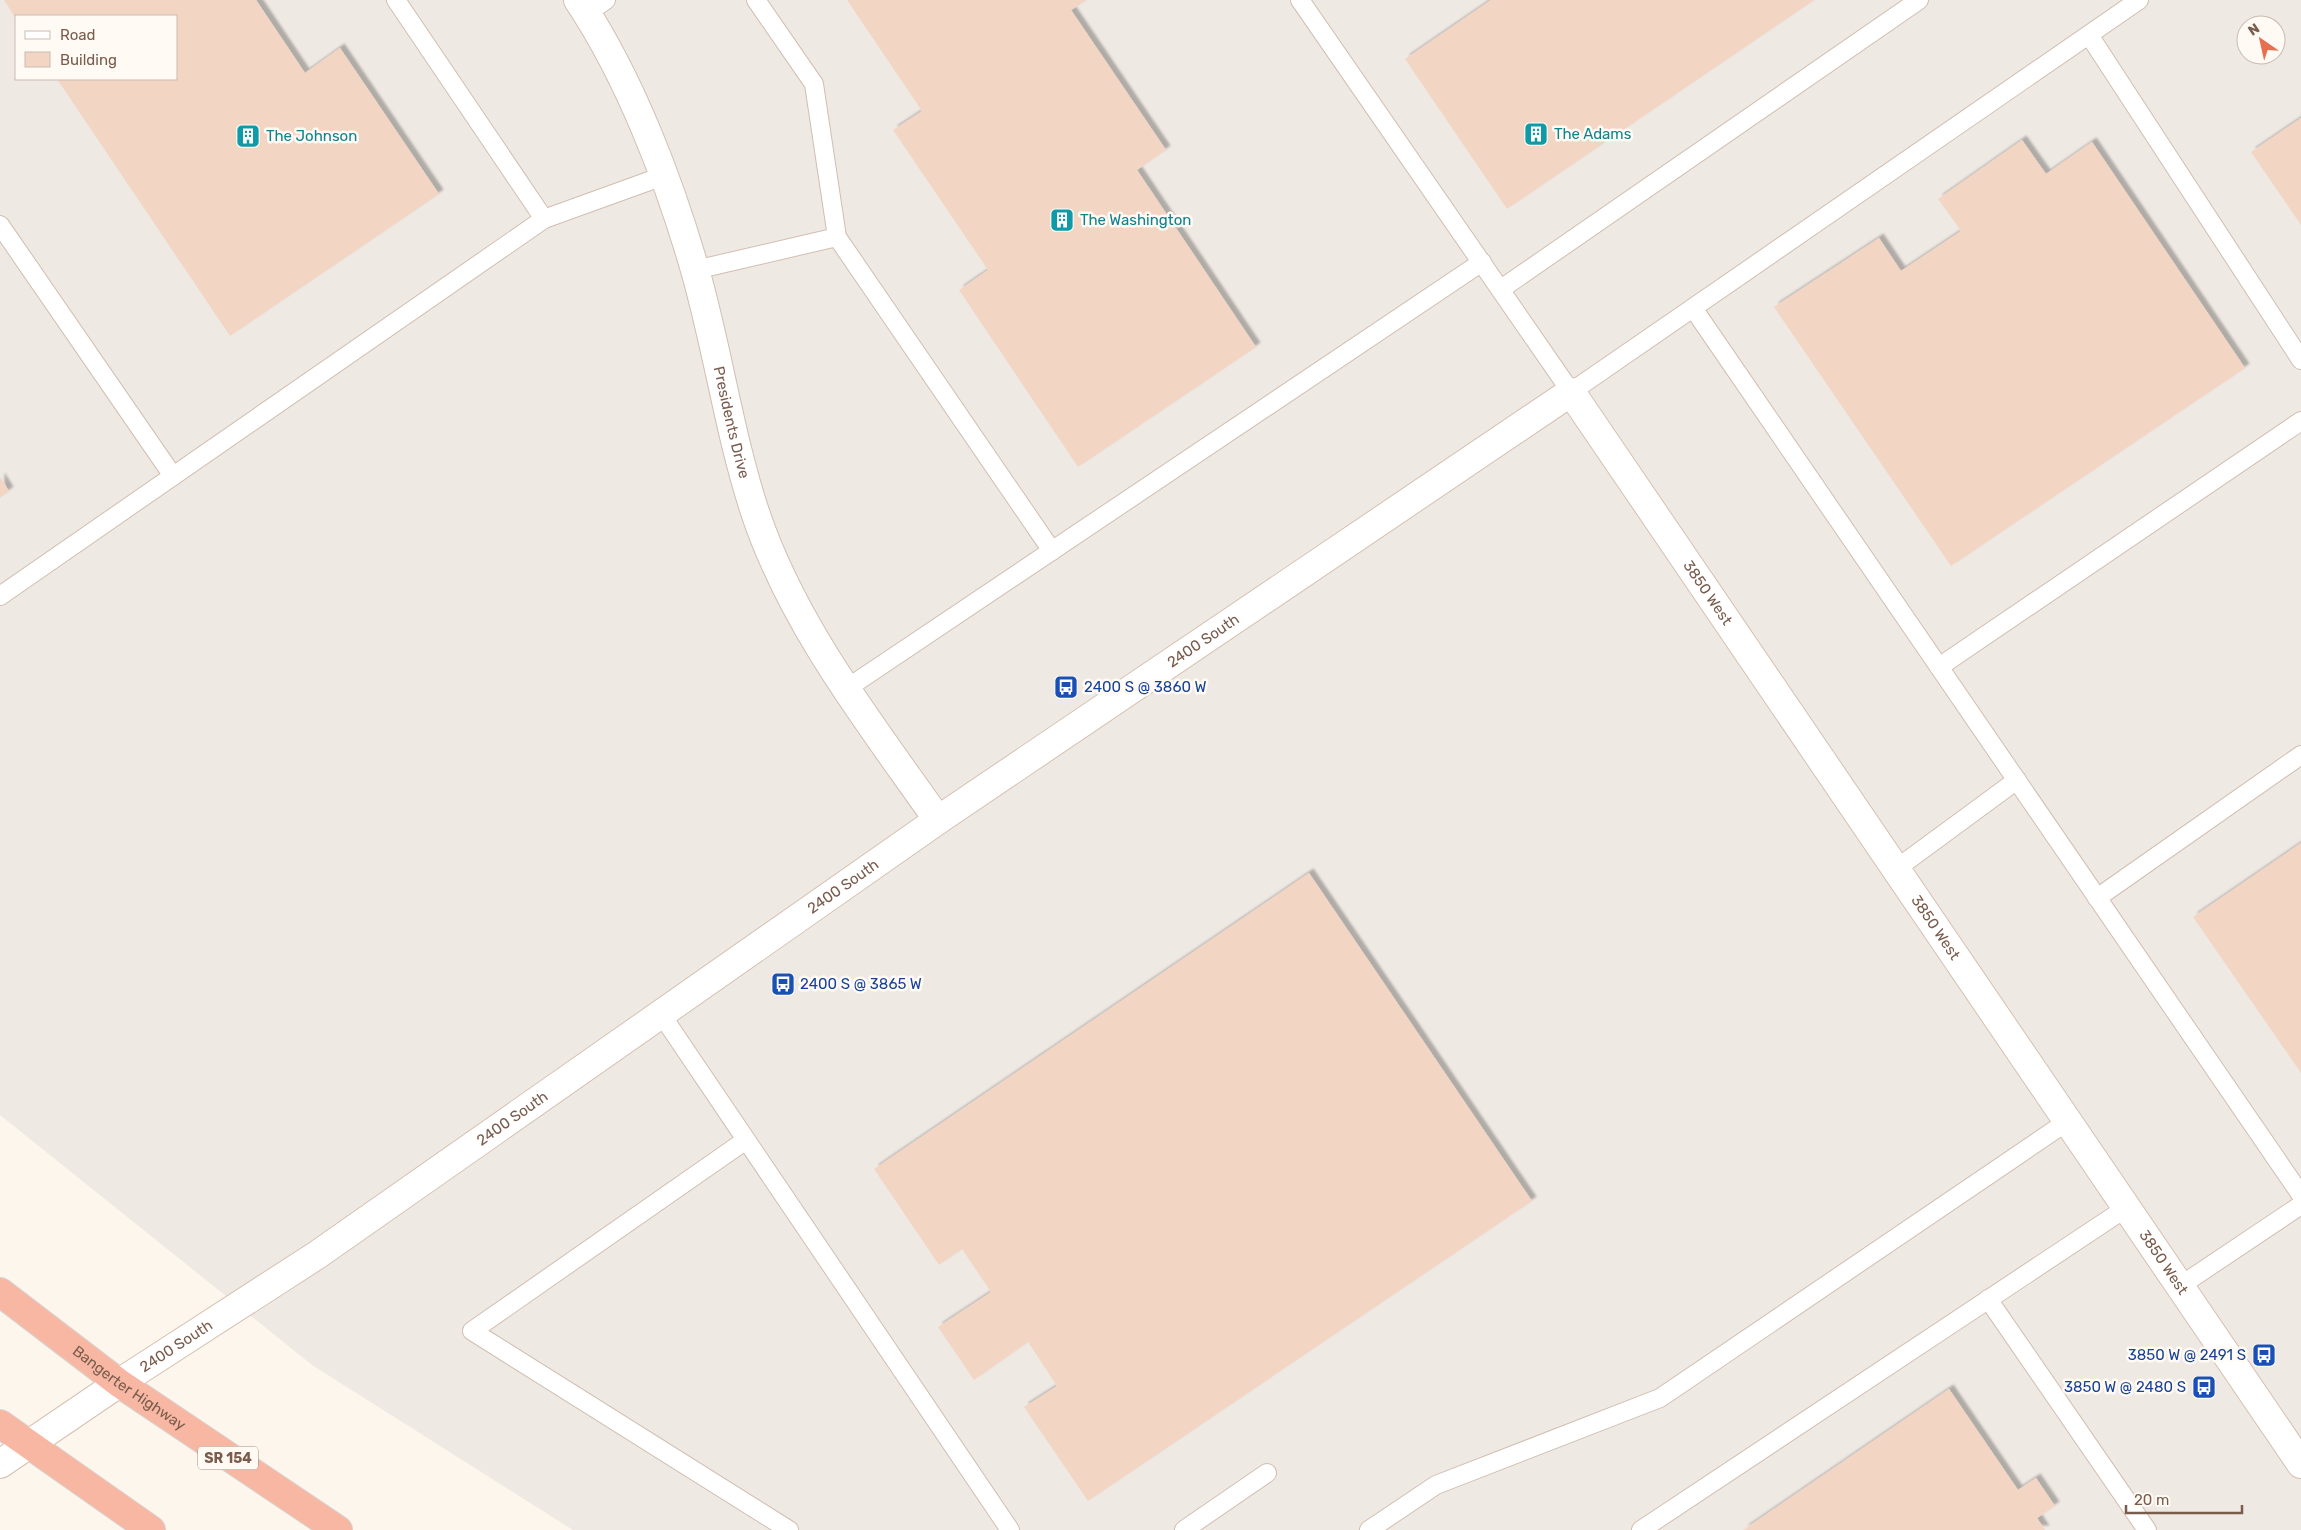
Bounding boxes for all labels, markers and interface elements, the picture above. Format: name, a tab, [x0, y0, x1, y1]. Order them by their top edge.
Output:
legend	[15, 15, 178, 80]
north arrow	[2236, 15, 2286, 65]
text: N	[2245, 20, 2263, 40]
text: Road	[60, 26, 96, 44]
text: Building	[60, 51, 117, 69]
building icon: The Adams	[1523, 121, 1549, 147]
building icon: The Johnson	[235, 123, 261, 149]
place label: The Adams	[1554, 125, 1632, 143]
place label: The Johnson	[266, 127, 357, 145]
building icon: The Washington	[1049, 207, 1075, 233]
place label: The Washington	[1080, 211, 1191, 229]
street label: Presidents Drive	[710, 365, 753, 480]
street label: 3850 West	[1679, 557, 1736, 629]
street label: 2400 South	[1164, 610, 1242, 671]
bus stop icon: 2400 S @ 3860 W	[1053, 674, 1079, 700]
place label: 2400 S @ 3860 W	[1084, 678, 1206, 696]
street label: 2400 South	[804, 855, 882, 918]
street label: 3850 West	[1907, 892, 1964, 963]
bus stop icon: 2400 S @ 3865 W	[770, 971, 796, 997]
place label: 2400 S @ 3865 W	[800, 975, 922, 993]
street label: 2400 South	[473, 1087, 551, 1149]
street label: 3850 West	[2135, 1227, 2192, 1298]
street label: 2400 South	[137, 1316, 216, 1376]
street label: Bangerter Highway	[69, 1342, 189, 1434]
bus stop icon: 3850 W @ 2491 S	[2251, 1342, 2277, 1368]
place label: 3850 W @ 2491 S	[2128, 1346, 2246, 1364]
bus stop icon: 3850 W @ 2480 S	[2191, 1374, 2217, 1400]
place label: 3850 W @ 2480 S	[2064, 1378, 2186, 1396]
road number: SR 154	[198, 1446, 258, 1470]
scale bar	[2126, 1482, 2242, 1514]
text: 20 m	[2134, 1491, 2169, 1509]

